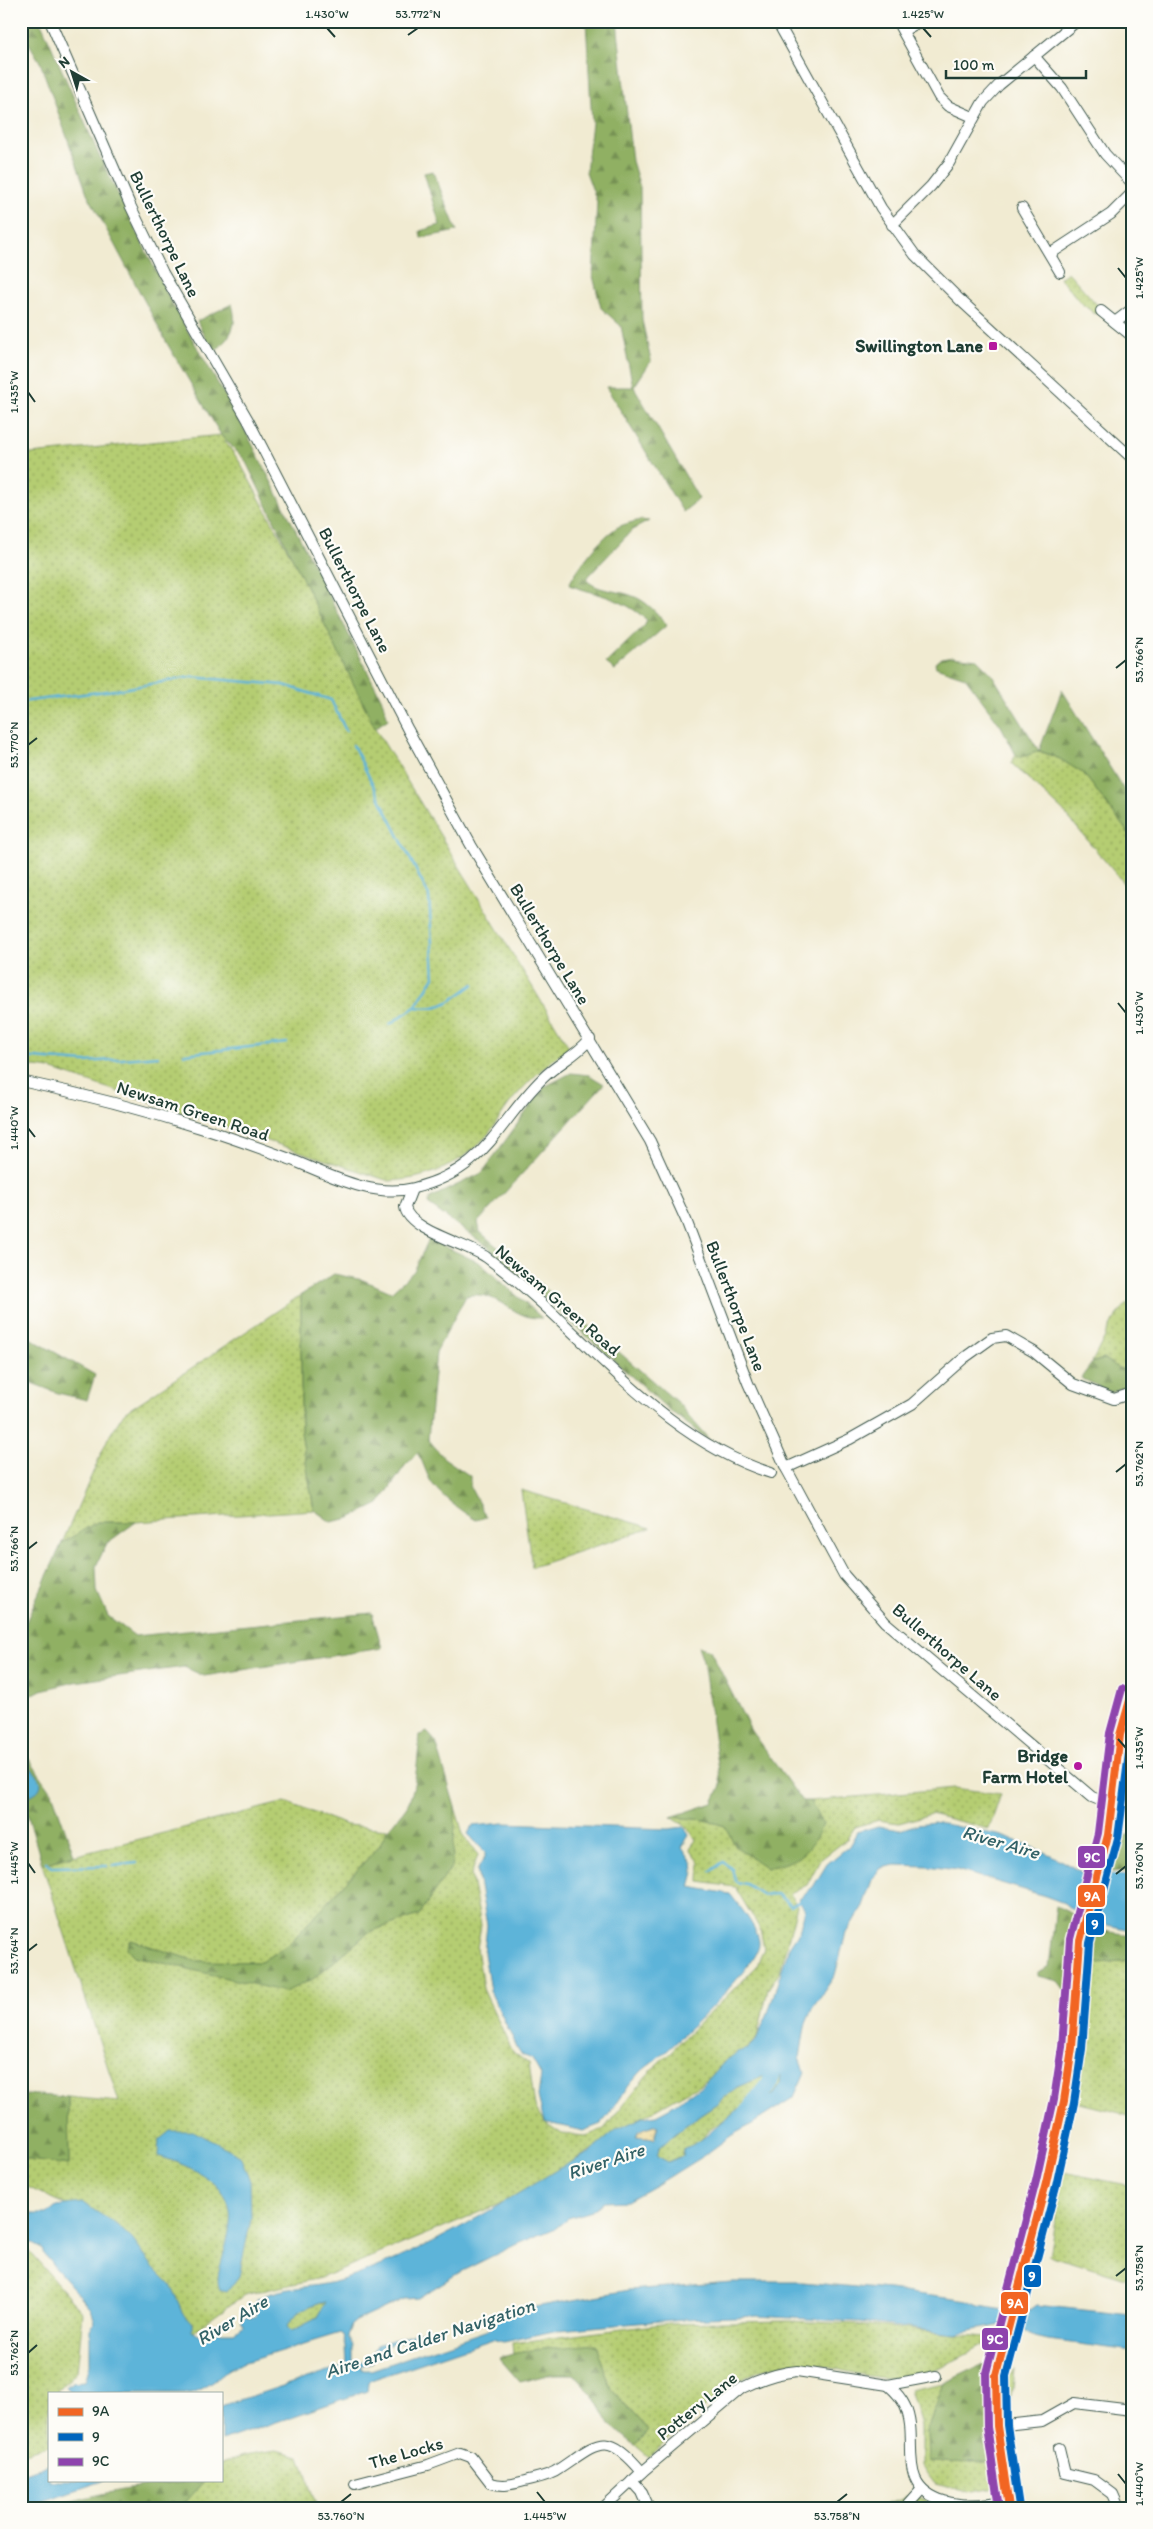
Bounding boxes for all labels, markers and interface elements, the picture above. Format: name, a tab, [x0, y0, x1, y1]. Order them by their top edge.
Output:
text: 1.430°W	[305, 7, 349, 21]
text: 53.772°N	[395, 7, 441, 21]
text: 1.425°W	[902, 7, 944, 21]
north arrow	[48, 48, 98, 98]
scale bar	[946, 48, 1086, 80]
text: N	[55, 53, 73, 72]
text: 100 m	[953, 56, 995, 74]
street label: Bullerthorpe Lane	[125, 167, 205, 301]
text: 1.425°W	[1132, 257, 1146, 299]
place label: Swillington Lane	[855, 335, 983, 357]
marker: Swillington Lane	[987, 340, 999, 352]
text: 1.435°W	[7, 371, 21, 413]
street label: Bullerthorpe Lane	[314, 523, 396, 657]
text: 53.766°N	[1132, 637, 1146, 683]
text: 53.770°N	[7, 722, 21, 768]
street label: Bullerthorpe Lane	[505, 879, 595, 1009]
text: 1.430°W	[1132, 991, 1146, 1035]
street label: Newsam Green Road	[114, 1076, 272, 1146]
text: 1.440°W	[7, 1106, 21, 1150]
street label: Bullerthorpe Lane	[701, 1238, 771, 1374]
street label: Newsam Green Road	[491, 1240, 625, 1361]
text: 53.762°N	[1132, 1441, 1146, 1487]
text: 53.766°N	[7, 1526, 21, 1572]
street label: Bullerthorpe Lane	[888, 1598, 1006, 1706]
text: 1.435°W	[1132, 1727, 1146, 1769]
place label: Bridge Farm Hotel	[982, 1745, 1069, 1788]
marker: Bridge Farm Hotel	[1072, 1760, 1084, 1772]
water label: River Aire	[960, 1820, 1043, 1864]
text: 1.445°W	[7, 1841, 21, 1885]
text: 53.760°N	[1132, 1842, 1146, 1890]
line badge: 9C	[1077, 1845, 1106, 1869]
text: 9C	[1084, 1849, 1100, 1866]
line badge: 9A	[1077, 1884, 1106, 1908]
text: 9A	[1084, 1888, 1101, 1905]
line badge: 9	[1085, 1912, 1105, 1936]
text: 9	[1091, 1916, 1099, 1933]
text: 53.764°N	[7, 1928, 21, 1974]
water label: River Aire	[565, 2138, 648, 2184]
text: 53.758°N	[1132, 2245, 1146, 2291]
line badge: 9	[1023, 2264, 1042, 2288]
text: 9	[1028, 2268, 1036, 2285]
water label: River Aire	[192, 2289, 273, 2350]
line badge: 9A	[1000, 2291, 1029, 2315]
water label: Aire and Calder Navigation	[322, 2293, 538, 2383]
text: 9A	[1007, 2295, 1024, 2312]
line badge: 9C	[981, 2327, 1009, 2351]
text: 53.762°N	[7, 2330, 21, 2376]
text: 9C	[987, 2331, 1003, 2348]
street label: Pottery Lane	[652, 2367, 742, 2445]
legend	[48, 2392, 222, 2482]
text: 9A	[92, 2402, 110, 2420]
text: 9	[92, 2428, 100, 2446]
street label: The Locks	[366, 2432, 446, 2474]
text: 9C	[92, 2452, 110, 2470]
text: 1.440°W	[1132, 2462, 1146, 2506]
text: 53.760°N	[317, 2509, 365, 2523]
text: 1.445°W	[523, 2509, 567, 2523]
text: 53.758°N	[814, 2509, 860, 2523]

